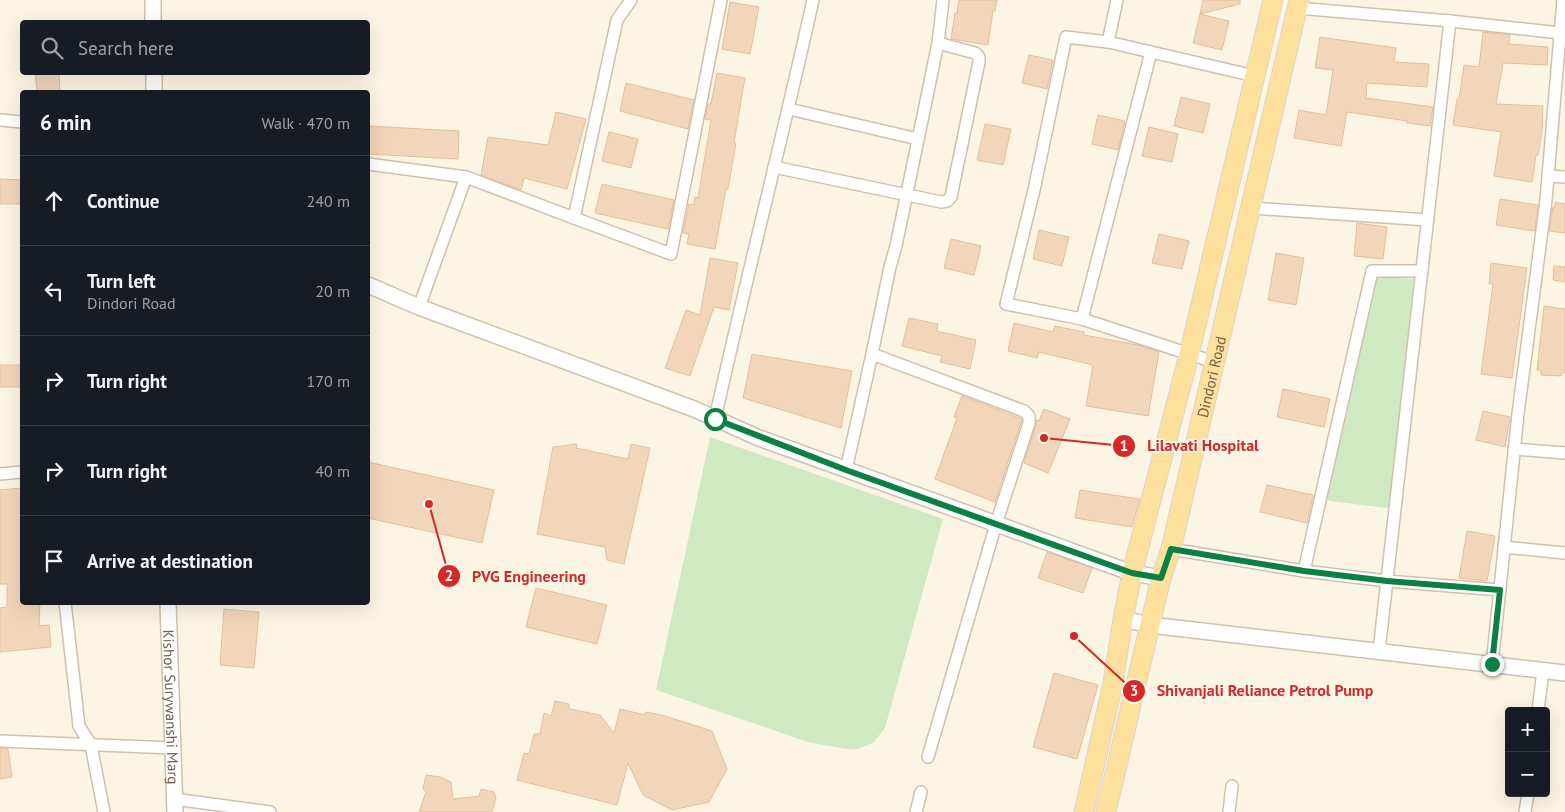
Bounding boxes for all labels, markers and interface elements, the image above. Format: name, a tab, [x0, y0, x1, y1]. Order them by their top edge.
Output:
search box	[20, 20, 370, 75]
icon: search	[38, 34, 66, 62]
text: Search here	[78, 36, 174, 60]
text: 6 min	[40, 109, 91, 136]
text: Walk · 470 m	[261, 113, 350, 133]
icon: ahead	[40, 187, 68, 215]
text: Continue	[87, 189, 159, 213]
text: 240 m	[307, 191, 350, 211]
text: Turn left	[87, 269, 156, 293]
icon: left	[40, 277, 68, 305]
text: 20 m	[315, 281, 350, 301]
text: Dindori Road	[87, 293, 176, 313]
street label: Dindori Road	[1192, 334, 1230, 419]
icon: right	[40, 367, 68, 395]
text: Turn right	[87, 369, 167, 393]
text: 170 m	[307, 371, 350, 391]
route start	[704, 408, 727, 431]
callout: Lilavati Hospital	[1112, 430, 1268, 461]
text: Lilavati Hospital	[1147, 435, 1259, 455]
text: 1	[1120, 436, 1128, 455]
icon: right	[40, 457, 68, 485]
text: Turn right	[87, 459, 167, 483]
text: 40 m	[315, 461, 350, 481]
icon: arrive	[40, 547, 68, 575]
text: Arrive at destination	[87, 549, 253, 573]
callout: PVG Engineering	[437, 561, 596, 592]
text: 2	[445, 566, 453, 585]
text: PVG Engineering	[472, 566, 586, 586]
street label: Kishor Surywanshi Marg	[159, 629, 184, 785]
route end	[1481, 653, 1504, 676]
callout: Shivanjali Reliance Petrol Pump	[1122, 675, 1383, 706]
text: Shivanjali Reliance Petrol Pump	[1157, 680, 1374, 700]
text: 3	[1130, 681, 1138, 700]
map controls	[1505, 707, 1550, 797]
button: +	[1505, 707, 1550, 752]
button: −	[1505, 752, 1550, 797]

